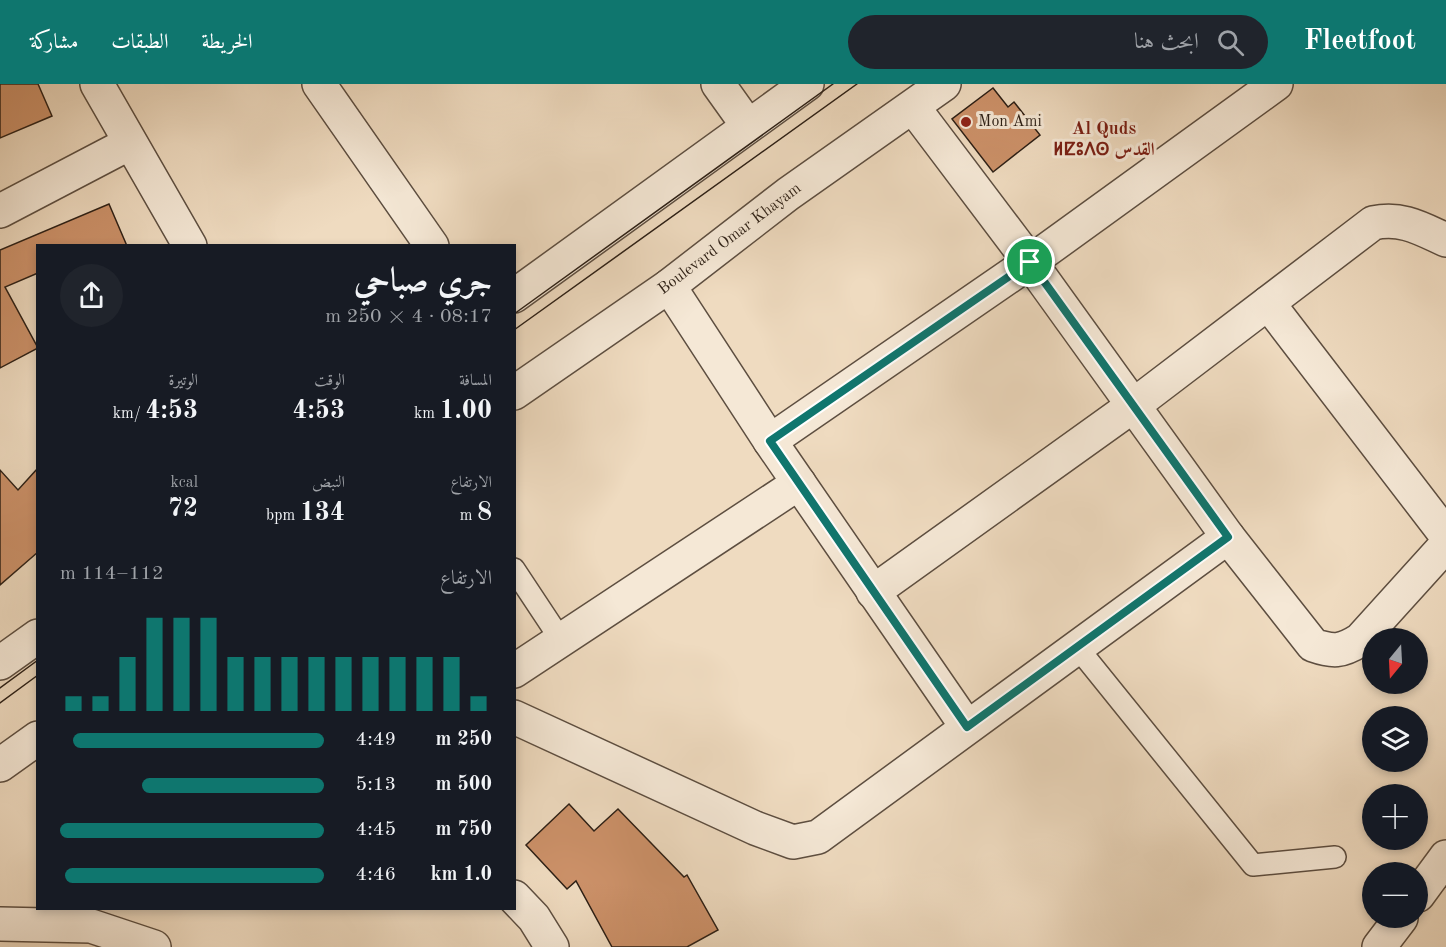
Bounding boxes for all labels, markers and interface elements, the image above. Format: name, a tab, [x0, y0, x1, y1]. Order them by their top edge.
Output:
search box	[848, 15, 1268, 69]
icon: search	[1214, 26, 1247, 59]
text: Fleetfoot	[1304, 28, 1416, 56]
text: ابحث هنا	[1134, 31, 1199, 53]
text: مشاركة	[30, 32, 78, 53]
text: الطبقات	[111, 32, 168, 53]
text: الخريطة	[201, 32, 253, 53]
place label: Mon Ami	[978, 114, 1042, 130]
marker: Mon Ami	[959, 115, 973, 129]
district label: Al Quds ⵍⵇⵓⴷⵙ القدس	[1053, 120, 1155, 159]
street label: Boulevard Omar Khayam	[656, 180, 805, 298]
pin	[1004, 236, 1055, 287]
icon: arrive	[1013, 245, 1046, 278]
button: share	[60, 264, 123, 327]
text: جري صباحي	[354, 266, 492, 299]
text: 08:17 · 4 × 250 m	[325, 307, 492, 327]
text: الوتيرة	[168, 373, 198, 389]
text: الوقت	[314, 373, 345, 389]
text: المسافة	[459, 373, 492, 389]
text: 4:53	[145, 398, 198, 424]
text: 4:53	[292, 398, 345, 424]
text: 1.00	[439, 398, 492, 424]
text: /km	[113, 406, 145, 422]
text: km	[414, 406, 439, 422]
text: kcal	[170, 475, 198, 491]
text: النبض	[312, 475, 345, 491]
text: الارتفاع	[450, 475, 492, 491]
text: 72	[168, 496, 198, 522]
text: 134	[300, 500, 345, 526]
text: 8	[477, 500, 492, 526]
text: bpm	[266, 508, 300, 524]
text: m	[460, 508, 477, 524]
text: 112–114 m	[60, 564, 164, 584]
text: الارتفاع	[440, 569, 492, 589]
north arrow	[1362, 628, 1428, 694]
map controls	[1362, 628, 1428, 928]
button: layers	[1362, 706, 1428, 772]
text: 4:49	[356, 730, 396, 750]
text: 250 m	[436, 730, 492, 750]
text: 5:13	[356, 775, 396, 795]
text: 500 m	[436, 775, 492, 795]
button: +	[1362, 784, 1428, 850]
text: 4:45	[356, 820, 396, 840]
text: 750 m	[436, 820, 492, 840]
button: −	[1362, 862, 1428, 928]
text: 4:46	[356, 865, 396, 885]
text: 1.0 km	[430, 865, 492, 885]

